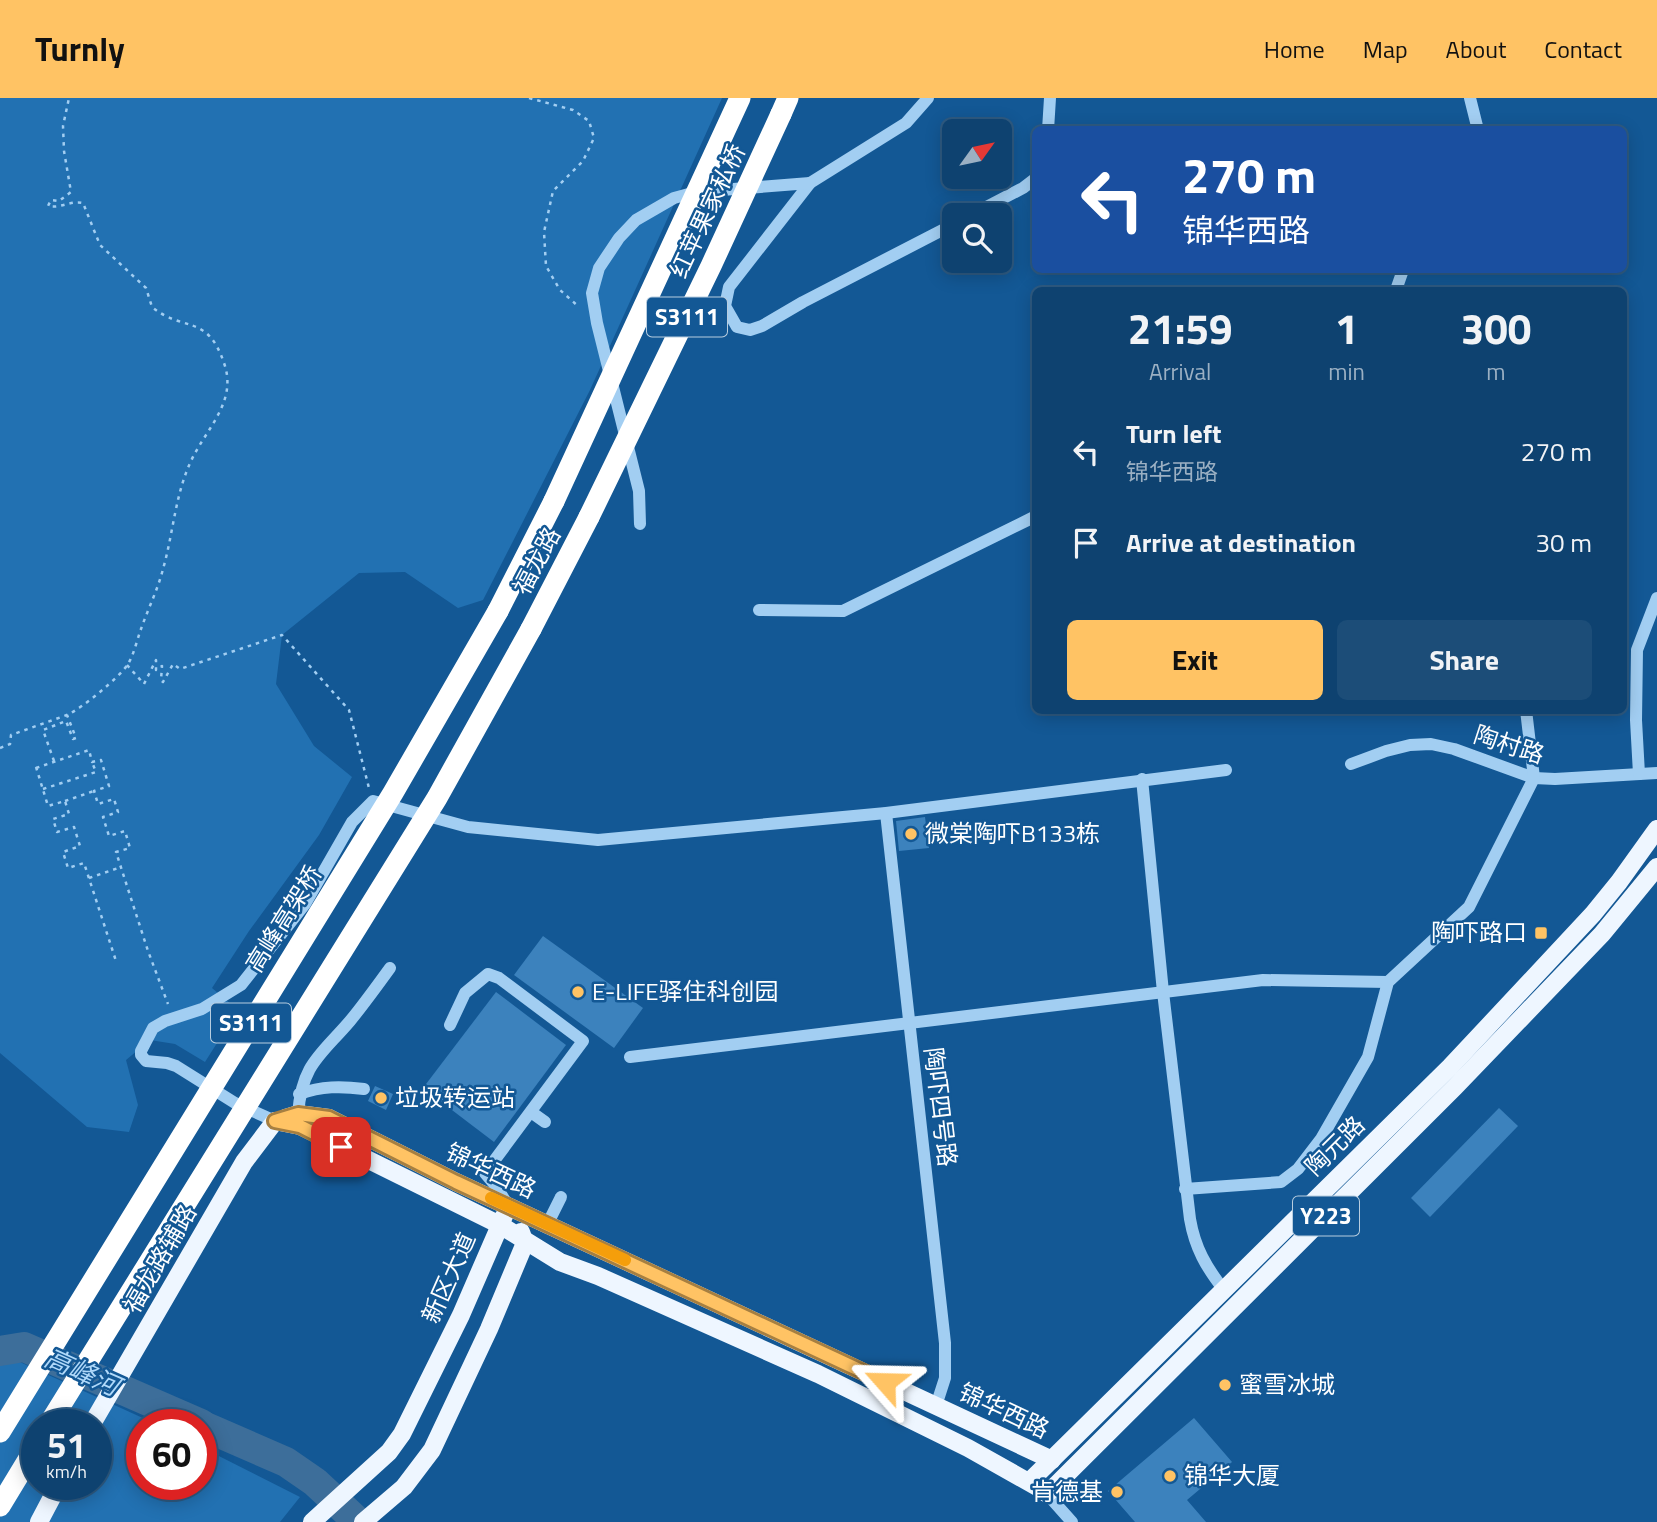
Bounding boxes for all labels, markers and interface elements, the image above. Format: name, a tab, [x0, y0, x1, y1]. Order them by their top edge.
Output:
text: Turnly	[35, 24, 125, 74]
text: Home	[1264, 31, 1325, 67]
text: Map	[1363, 31, 1408, 67]
text: About	[1446, 31, 1506, 67]
text: Contact	[1544, 31, 1622, 67]
north arrow	[942, 119, 1012, 189]
map controls	[942, 119, 1012, 273]
text: 270 m	[1182, 137, 1316, 212]
street label: 红苹果家私桥	[660, 138, 754, 283]
icon: left	[1067, 154, 1158, 245]
button: search	[942, 203, 1012, 273]
text: 锦华西路	[1182, 206, 1310, 254]
text: 21:59	[1128, 296, 1233, 360]
text: 1	[1335, 296, 1358, 360]
text: 300	[1461, 296, 1531, 360]
road number: S3111	[647, 298, 727, 336]
text: Arrival	[1149, 354, 1211, 389]
text: min	[1328, 354, 1365, 389]
text: m	[1486, 354, 1506, 389]
text: Turn left	[1126, 414, 1221, 453]
text: 270 m	[1521, 432, 1592, 471]
icon: left	[1067, 433, 1105, 471]
text: 锦华西路	[1126, 454, 1218, 489]
street label: 福龙路	[503, 520, 569, 601]
text: Arrive at destination	[1126, 523, 1356, 562]
text: 30 m	[1535, 523, 1592, 562]
icon: arrive	[1067, 524, 1105, 562]
button: Exit	[1067, 620, 1323, 700]
button: Share	[1337, 620, 1592, 700]
street label: 陶村路	[1470, 716, 1549, 772]
place label: 微棠陶吓B133栋	[925, 815, 1100, 851]
marker: 微棠陶吓B133栋	[903, 826, 919, 842]
street label: 高峰高架桥	[236, 858, 330, 979]
place label: 陶吓路口	[1431, 914, 1527, 950]
marker: 陶吓路口	[1533, 925, 1549, 941]
place label: E-LIFE驿住科创园	[592, 973, 779, 1009]
marker: E-LIFE驿住科创园	[570, 984, 586, 1000]
road number: S3111	[211, 1004, 291, 1042]
street label: 陶吓四号路	[916, 1045, 966, 1169]
place label: 垃圾转运站	[395, 1079, 515, 1115]
marker: 垃圾转运站	[373, 1090, 389, 1106]
street label: 陶元路	[1296, 1107, 1372, 1183]
pin	[311, 1117, 371, 1177]
icon: arrive	[322, 1128, 360, 1166]
street label: 锦华西路	[440, 1133, 543, 1207]
road number: Y223	[1293, 1196, 1359, 1236]
street label: 福龙路辅路	[114, 1198, 205, 1319]
street label: 新区大道	[412, 1226, 484, 1329]
water label: 高峰河	[39, 1338, 130, 1407]
position arrow	[848, 1345, 922, 1419]
place label: 蜜雪冰城	[1239, 1366, 1335, 1402]
street label: 锦华西路	[953, 1373, 1056, 1447]
marker: 蜜雪冰城	[1217, 1377, 1233, 1393]
speed limit sign: 60	[126, 1409, 217, 1500]
text: 51	[47, 1418, 86, 1472]
place label: 锦华大厦	[1184, 1457, 1280, 1493]
text: km/h	[46, 1458, 87, 1485]
marker: 锦华大厦	[1162, 1468, 1178, 1484]
place label: 肯德基	[1031, 1473, 1103, 1509]
marker: 肯德基	[1109, 1484, 1125, 1500]

